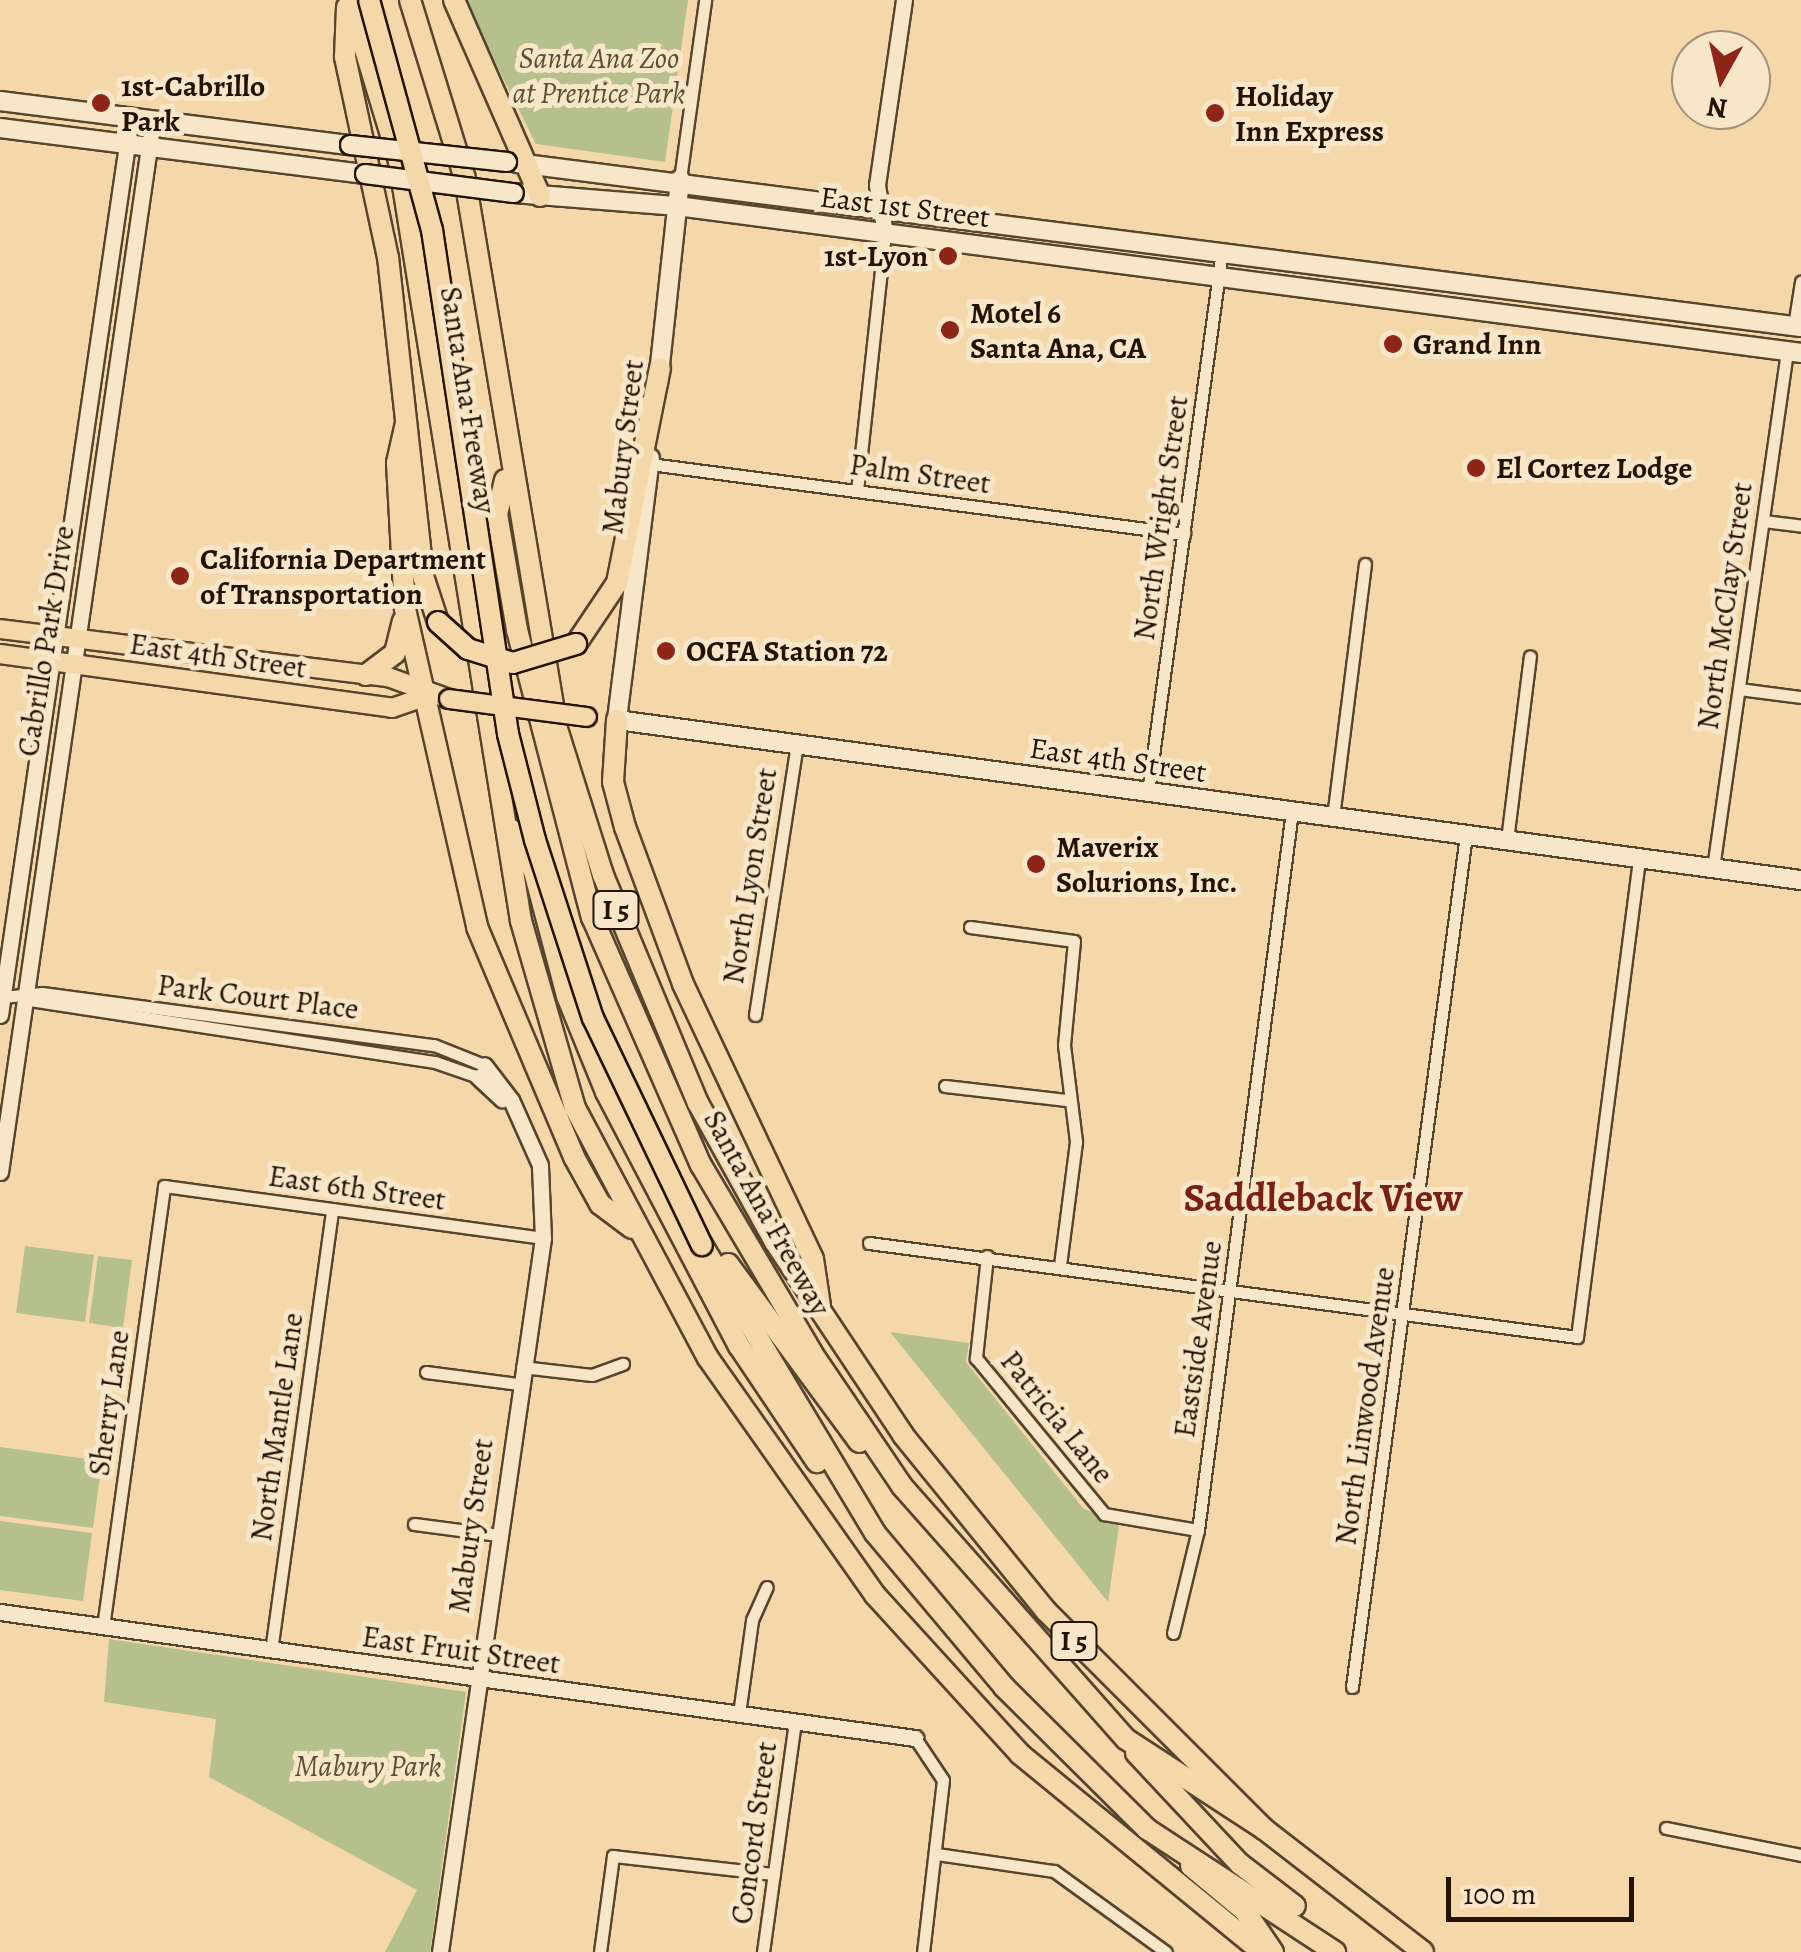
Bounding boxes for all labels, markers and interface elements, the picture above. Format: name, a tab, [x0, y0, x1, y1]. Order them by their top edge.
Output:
north arrow	[1671, 30, 1771, 130]
park label: Santa Ana Zoo at Prentice Park	[513, 40, 685, 110]
place label: 1st-Cabrillo Park	[121, 68, 265, 138]
place label: Holiday Inn Express	[1235, 78, 1384, 148]
text: N	[1704, 87, 1730, 128]
marker: 1st-Cabrillo Park	[90, 92, 112, 114]
marker: Holiday Inn Express	[1204, 102, 1226, 124]
street label: East 1st Street	[818, 179, 992, 235]
place label: 1st-Lyon	[824, 238, 928, 274]
marker: 1st-Lyon	[937, 245, 959, 267]
street label: Santa Ana Freeway	[432, 284, 504, 516]
place label: Motel 6 Santa Ana, CA	[970, 295, 1147, 366]
marker: Motel 6 Santa Ana, CA	[939, 319, 961, 341]
place label: Grand Inn	[1413, 326, 1541, 362]
marker: Grand Inn	[1382, 333, 1404, 355]
street label: Mabury Street	[594, 358, 652, 536]
street label: North Wright Street	[1126, 393, 1196, 643]
street label: Palm Street	[847, 446, 993, 502]
place label: El Cortez Lodge	[1496, 450, 1692, 486]
marker: El Cortez Lodge	[1465, 457, 1487, 479]
street label: North McClay Street	[1690, 480, 1760, 732]
street label: Cabrillo Park Drive	[10, 523, 82, 759]
place label: California Department of Transportation	[200, 541, 486, 612]
marker: California Department of Transportation	[169, 565, 191, 587]
street label: East 4th Street	[127, 626, 309, 686]
place label: OCFA Station 72	[686, 633, 888, 669]
marker: OCFA Station 72	[655, 640, 677, 662]
street label: East 4th Street	[1027, 730, 1209, 790]
street label: North Lyon Street	[715, 765, 785, 987]
place label: Maverix Solurions, Inc.	[1056, 829, 1238, 900]
marker: Maverix Solurions, Inc.	[1025, 853, 1047, 875]
road number: I 5	[591, 887, 641, 933]
street label: Park Court Place	[155, 967, 361, 1027]
street label: Santa Ana Freeway	[696, 1104, 838, 1322]
street label: East 6th Street	[266, 1158, 448, 1218]
district label: Saddleback View	[1183, 1174, 1463, 1222]
street label: Eastside Avenue	[1166, 1238, 1230, 1440]
street label: North Linwood Avenue	[1328, 1264, 1402, 1548]
street label: North Mantle Lane	[243, 1310, 311, 1544]
street label: Sherry Lane	[81, 1328, 137, 1478]
street label: Patricia Lane	[993, 1344, 1121, 1490]
street label: Mabury Street	[441, 1437, 501, 1615]
street label: East Fruit Street	[360, 1618, 562, 1682]
road number: I 5	[1049, 1618, 1099, 1664]
street label: Concord Street	[723, 1739, 785, 1927]
park label: Mabury Park	[295, 1748, 441, 1784]
scale bar	[1451, 1857, 1638, 1919]
text: 100 m	[1463, 1874, 1536, 1914]

